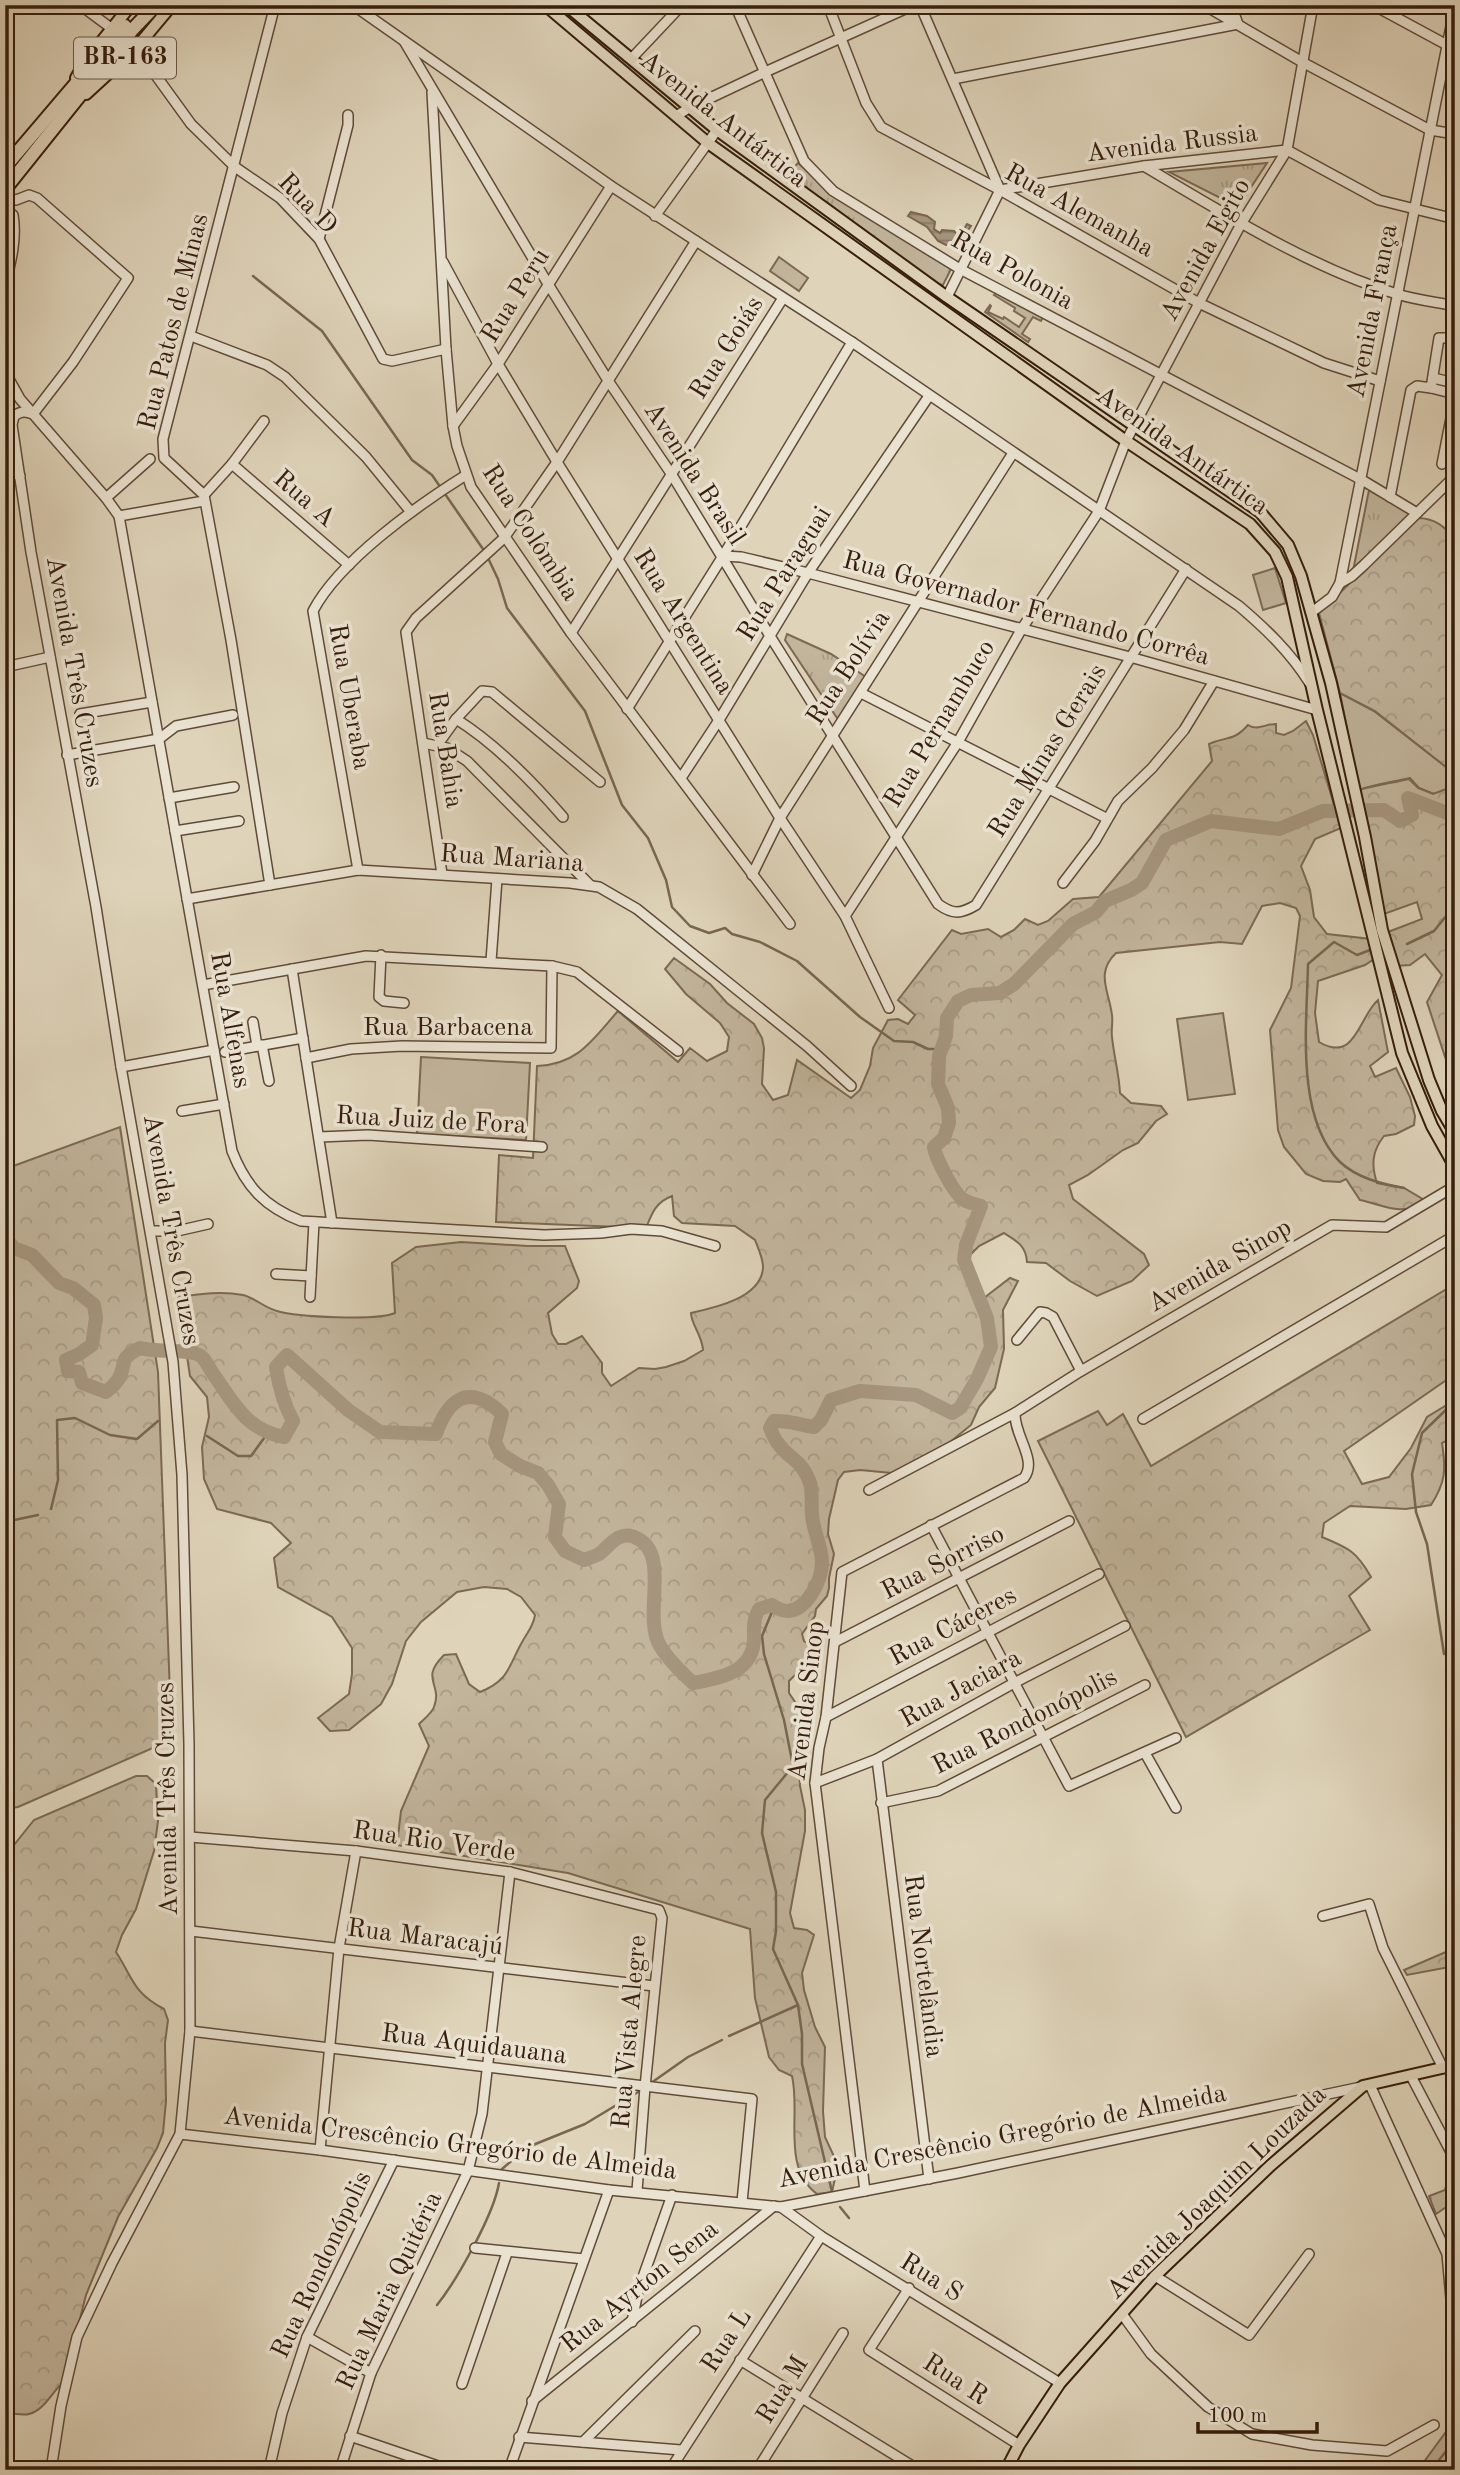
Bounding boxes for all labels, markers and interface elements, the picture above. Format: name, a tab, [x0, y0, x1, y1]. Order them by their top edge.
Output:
road number: BR-163	[74, 38, 176, 78]
street label: Avenida Antártica	[635, 47, 812, 193]
street label: Avenida Russia	[1085, 121, 1259, 167]
street label: Rua Alemanha	[1000, 159, 1158, 263]
street label: Rua D	[272, 169, 342, 239]
street label: Avenida Egito	[1156, 174, 1256, 326]
street label: Rua Patos de Minas	[134, 211, 214, 433]
street label: Avenida França	[1343, 222, 1403, 400]
street label: Rua Polonia	[946, 227, 1078, 315]
street label: Rua Peru	[477, 244, 555, 348]
street label: Rua Goiás	[685, 292, 769, 404]
street label: Avenida Antártica	[1091, 382, 1273, 520]
street label: Avenida Brasil	[638, 398, 750, 550]
street label: Rua Colômbia	[476, 460, 584, 606]
street label: Rua A	[268, 465, 340, 533]
street label: Rua Paraguai	[733, 502, 837, 646]
street label: Rua Argentina	[628, 545, 738, 699]
street label: Rua Governador Fernando Corrêa	[840, 547, 1213, 671]
street label: Avenida Três Cruzes	[41, 555, 107, 789]
street label: Rua Bolívia	[802, 606, 896, 730]
street label: Rua Uberaba	[323, 622, 375, 772]
street label: Rua Pernambuco	[880, 636, 1000, 812]
street label: Rua Minas Gerais	[984, 660, 1112, 842]
street label: Rua Bahia	[423, 690, 467, 810]
street label: Rua Mariana	[439, 841, 585, 877]
street label: Rua Alfenas	[205, 950, 255, 1090]
street label: Rua Barbacena	[363, 1015, 533, 1041]
street label: Rua Juiz de Fora	[335, 1103, 527, 1139]
street label: Avenida Três Cruzes	[138, 1113, 204, 1347]
street label: Avenida Sinop	[1144, 1214, 1296, 1318]
street label: Rua Sorriso	[877, 1521, 1009, 1605]
street label: Rua Cáceres	[885, 1583, 1021, 1671]
street label: Avenida Sinop	[784, 1620, 830, 1782]
street label: Rua Jaciara	[896, 1645, 1026, 1733]
street label: Rua Rondonópolis	[929, 1664, 1121, 1780]
street label: Avenida Três Cruzes	[153, 1682, 183, 1916]
street label: Rua Rio Verde	[351, 1818, 517, 1866]
street label: Rua Nortelândia	[899, 1873, 947, 2059]
street label: Rua Maracajú	[345, 1916, 505, 1960]
street label: Rua Vista Alegre	[609, 1934, 651, 2130]
street label: Rua Aquidauana	[380, 2021, 568, 2069]
street label: Avenida Crescêncio Gregório de Almeida	[775, 2081, 1229, 2193]
street label: Avenida Joaquim Louzada	[1102, 2081, 1332, 2304]
street label: Avenida Crescêncio Gregório de Almeida	[222, 2103, 678, 2185]
street label: Rua Rondonópolis	[267, 2167, 377, 2363]
street label: Rua Maria Quitéria	[333, 2188, 447, 2394]
street label: Rua Ayrton Sena	[556, 2216, 724, 2358]
street label: Rua S	[895, 2249, 967, 2307]
street label: Rua L	[697, 2305, 757, 2377]
street label: Rua R	[918, 2350, 992, 2410]
street label: Rua M	[752, 2352, 814, 2428]
scale bar	[1198, 2391, 1316, 2435]
text: 100 m	[1208, 2406, 1267, 2427]

